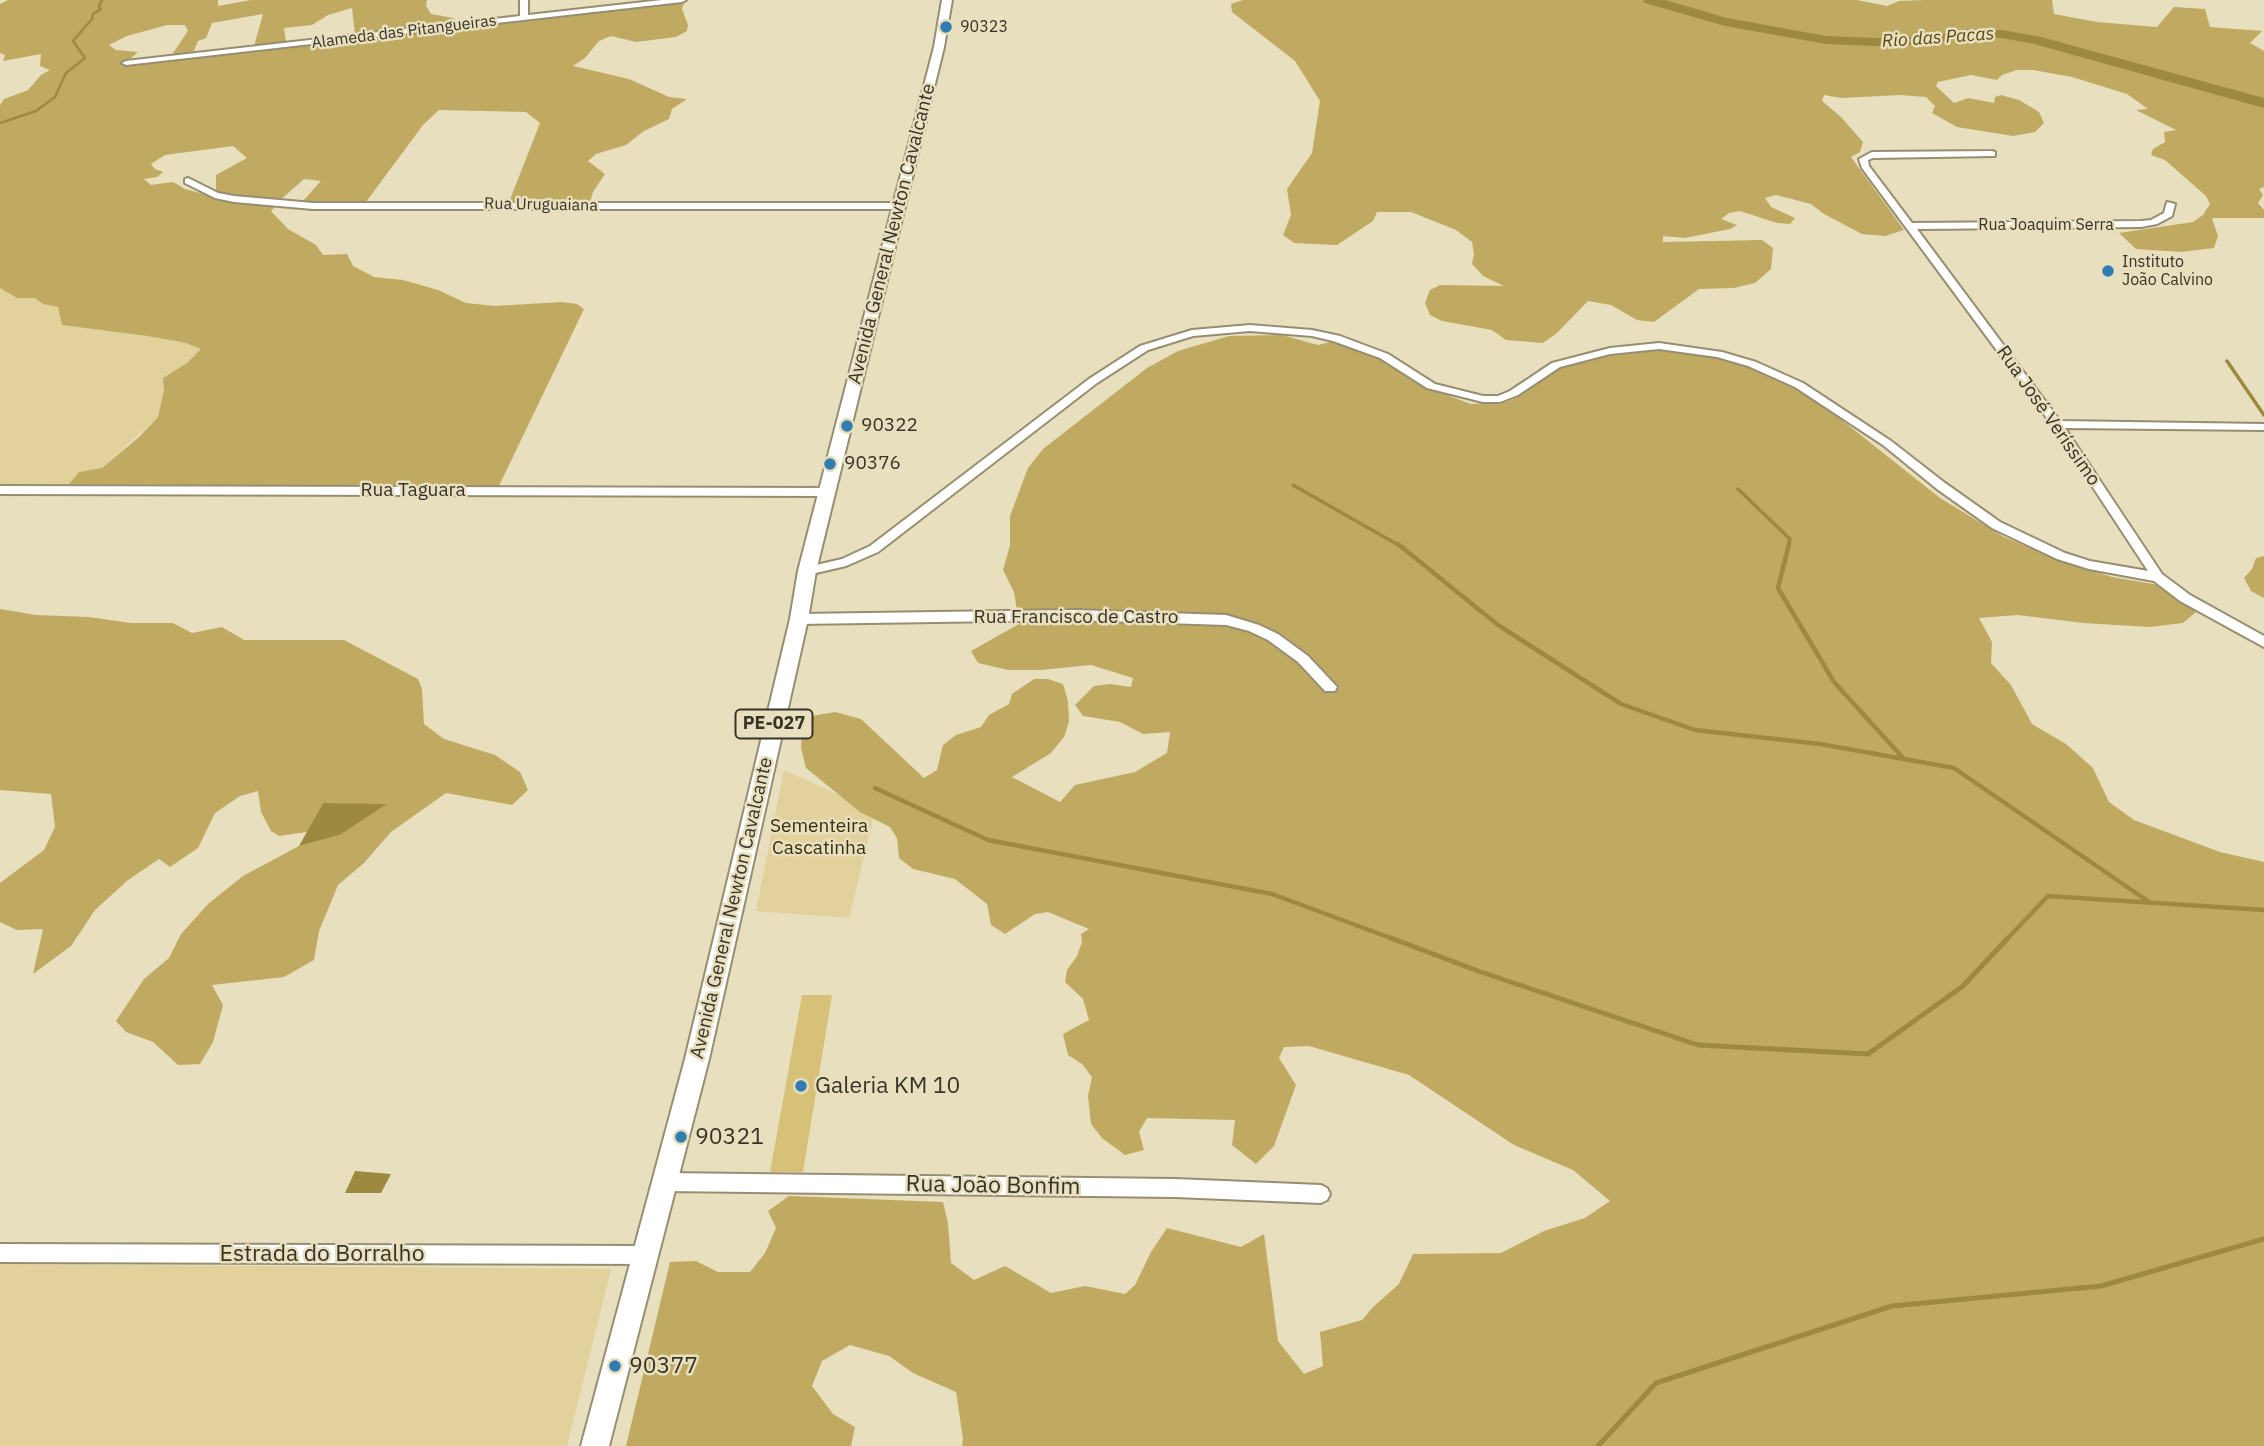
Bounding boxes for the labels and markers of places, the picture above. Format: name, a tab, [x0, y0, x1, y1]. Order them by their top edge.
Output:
place label: 90323	[960, 17, 1008, 37]
marker: 90323	[938, 19, 954, 35]
place label: Instituto João Calvino	[2122, 252, 2213, 290]
marker: Instituto João Calvino	[2100, 263, 2116, 279]
place label: 90322	[861, 415, 918, 437]
marker: 90322	[839, 418, 855, 434]
place label: 90376	[844, 453, 901, 475]
marker: 90376	[822, 456, 838, 472]
place label: Galeria KM 10	[815, 1072, 960, 1100]
marker: Galeria KM 10	[793, 1078, 809, 1094]
place label: 90321	[695, 1123, 764, 1151]
marker: 90321	[673, 1129, 689, 1145]
place label: 90377	[629, 1352, 698, 1380]
marker: 90377	[607, 1358, 623, 1374]

